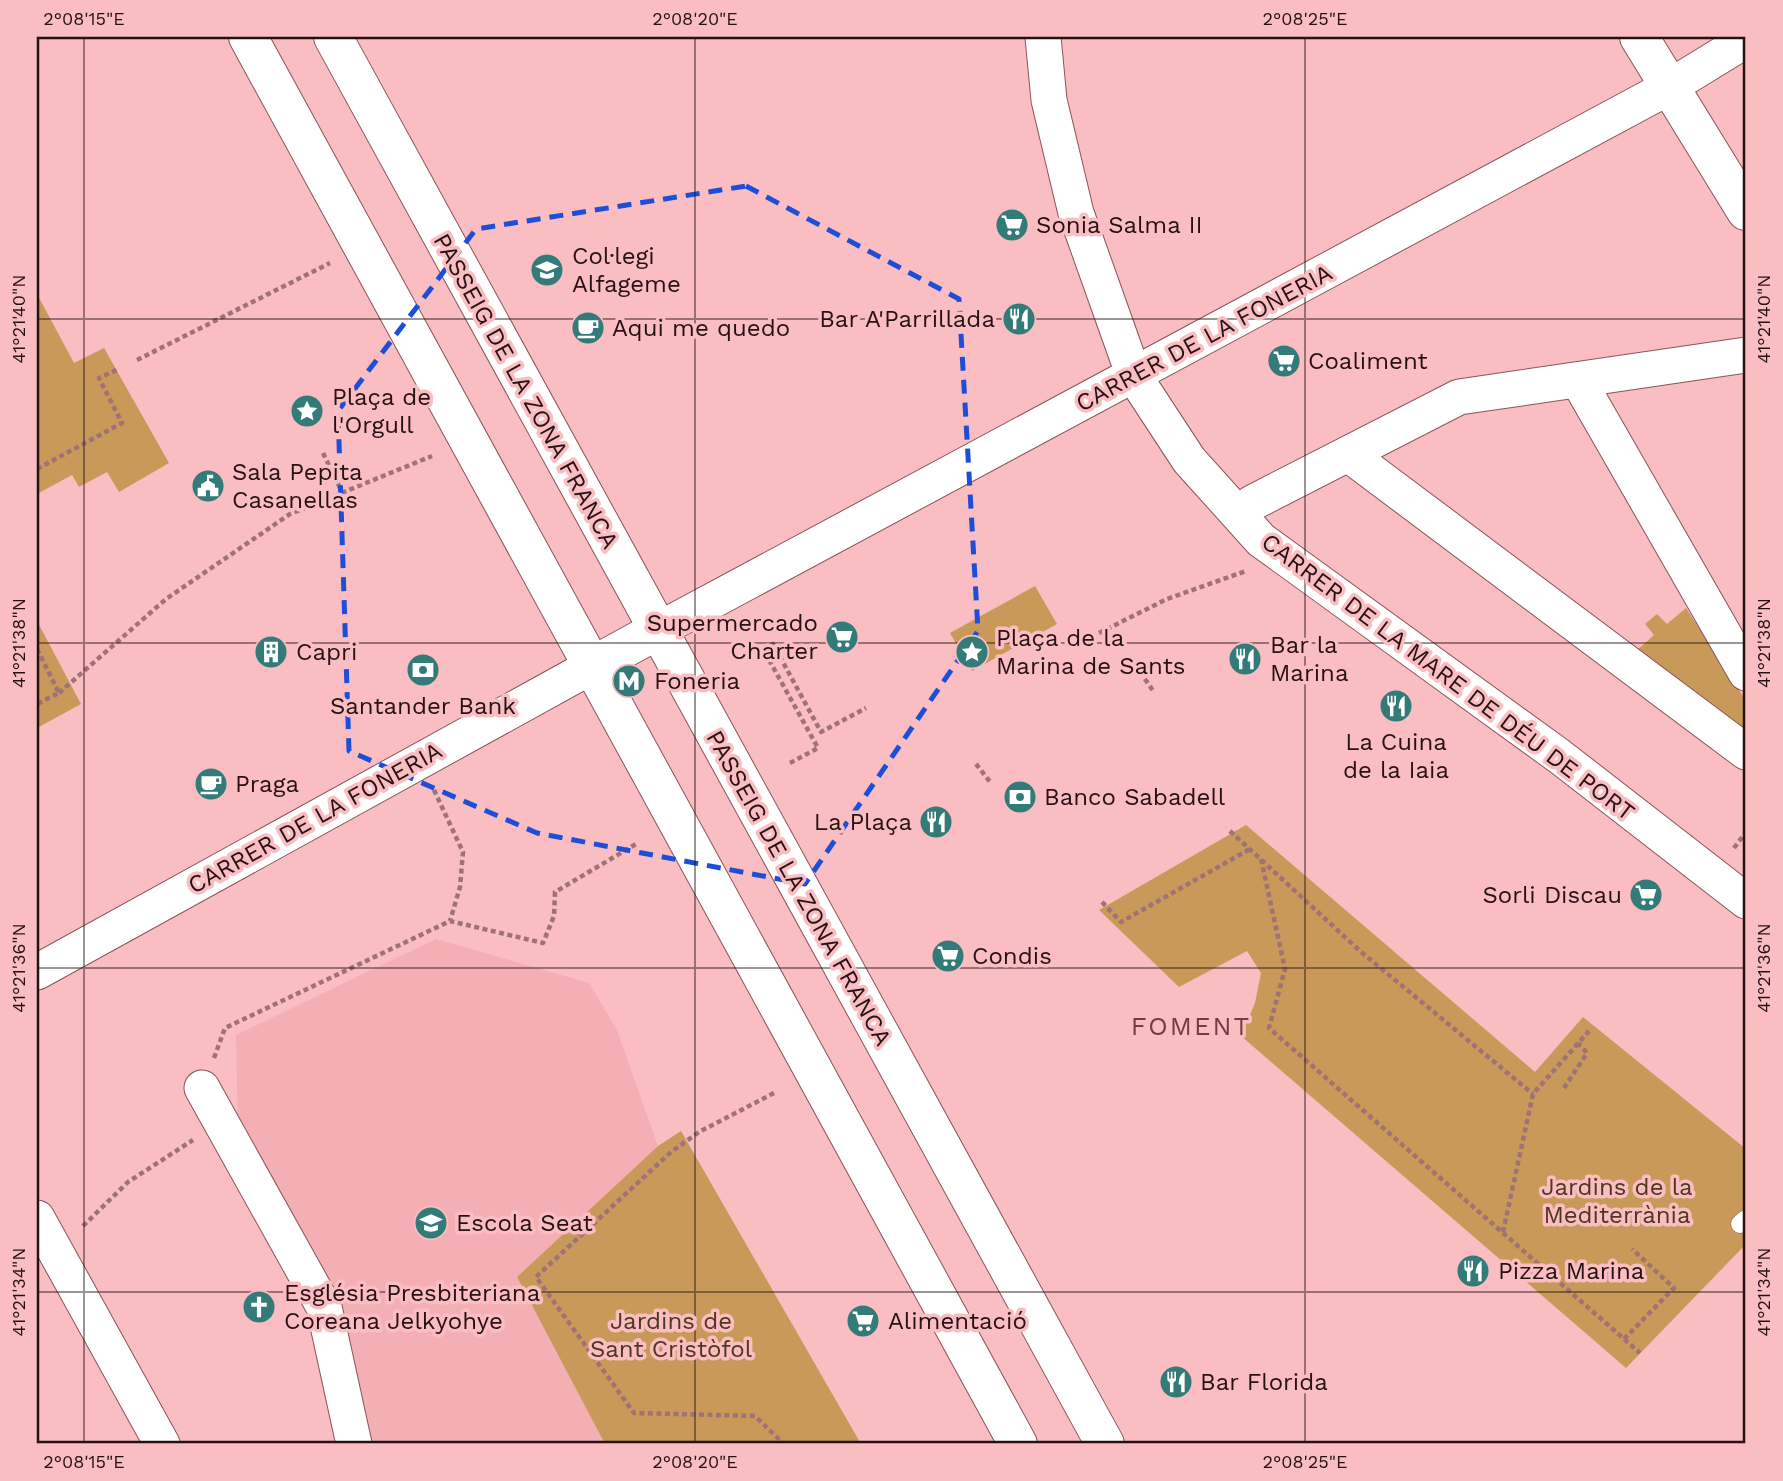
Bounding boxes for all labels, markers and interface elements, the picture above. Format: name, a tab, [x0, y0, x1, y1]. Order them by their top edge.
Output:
text: 2°08'15"E	[43, 8, 125, 29]
text: 2°08'20"E	[652, 8, 738, 29]
text: 2°08'25"E	[1263, 8, 1347, 29]
supermarket icon: Sonia Salma II	[993, 206, 1031, 244]
place label: Sonia Salma II	[1036, 211, 1203, 239]
street label: PASSEIG DE LA ZONA FRANCA	[427, 229, 625, 554]
place label: Col·legi Alfageme	[572, 242, 681, 298]
school or university icon: Col·legi Alfageme	[528, 251, 566, 289]
street label: CARRER DE LA FONERIA	[1071, 258, 1337, 418]
text: 41°21'40"N	[8, 275, 29, 363]
text: 41°21'40"N	[1753, 275, 1774, 363]
restaurant icon: Bar A'Parrillada	[1000, 300, 1038, 338]
place label: Bar A'Parrillada	[819, 305, 995, 333]
cafe icon: Aqui me quedo	[569, 309, 607, 347]
place label: Aqui me quedo	[612, 314, 790, 342]
supermarket icon: Coaliment	[1265, 342, 1303, 380]
place label: Coaliment	[1308, 347, 1428, 375]
place label: Plaça de l'Orgull	[332, 383, 431, 439]
place icon: Plaça de l'Orgull	[288, 392, 326, 430]
place label: Sala Pepita Casanellas	[232, 458, 363, 514]
public building icon: Sala Pepita Casanellas	[189, 467, 227, 505]
street label: CARRER DE LA MARE DE DÉU DE PORT	[1256, 528, 1640, 826]
text: 41°21'38"N	[8, 598, 29, 688]
text: 41°21'38"N	[1753, 598, 1774, 688]
place label: Supermercado Charter	[647, 609, 818, 665]
supermarket icon: Supermercado Charter	[823, 618, 861, 656]
place label: Plaça de la Marina de Sants	[996, 624, 1185, 680]
place label: Bar la Marina	[1270, 631, 1349, 687]
building icon: Capri	[252, 633, 290, 671]
place icon: Plaça de la Marina de Sants	[953, 633, 991, 671]
place label: Capri	[296, 638, 357, 666]
restaurant icon: Bar la Marina	[1226, 640, 1264, 678]
bank icon: Santander Bank	[404, 651, 442, 689]
metro station icon: Foneria	[610, 662, 648, 700]
place label: Foneria	[654, 667, 740, 695]
restaurant icon: La Cuina de la Iaia	[1377, 687, 1415, 725]
place label: Santander Bank	[330, 692, 516, 720]
street label: PASSEIG DE LA ZONA FRANCA	[700, 726, 898, 1051]
place label: La Cuina de la Iaia	[1343, 728, 1449, 784]
street label: CARRER DE LA FONERIA	[183, 736, 447, 900]
cafe icon: Praga	[192, 765, 230, 803]
place label: Praga	[235, 770, 299, 798]
bank icon: Banco Sabadell	[1001, 778, 1039, 816]
place label: Banco Sabadell	[1044, 783, 1226, 811]
restaurant icon: La Plaça	[917, 803, 955, 841]
place label: La Plaça	[814, 808, 912, 836]
supermarket icon: Sorli Discau	[1627, 876, 1665, 914]
place label: Sorli Discau	[1482, 881, 1622, 909]
text: 41°21'36"N	[8, 923, 29, 1013]
text: 41°21'36"N	[1753, 923, 1774, 1013]
supermarket icon: Condis	[929, 937, 967, 975]
place label: Condis	[972, 942, 1052, 970]
district label: FOMENT	[1131, 1011, 1251, 1041]
park label: Jardins de la Mediterrània	[1541, 1173, 1693, 1229]
school or university icon: Escola Seat	[412, 1204, 450, 1242]
place label: Escola Seat	[456, 1209, 593, 1237]
text: 41°21'34"N	[8, 1248, 29, 1336]
text: 41°21'34"N	[1753, 1248, 1774, 1336]
restaurant icon: Pizza Marina	[1454, 1252, 1492, 1290]
place label: Pizza Marina	[1498, 1257, 1644, 1285]
place label: Església Presbiteriana Coreana Jelkyohye	[284, 1279, 540, 1335]
church icon: Església Presbiteriana Coreana Jelkyohye	[240, 1288, 278, 1326]
supermarket icon: Alimentació	[844, 1302, 882, 1340]
park label: Jardins de Sant Cristòfol	[590, 1307, 753, 1363]
place label: Alimentació	[888, 1307, 1027, 1335]
restaurant icon: Bar Florida	[1157, 1363, 1195, 1401]
place label: Bar Florida	[1200, 1368, 1328, 1396]
text: 2°08'15"E	[43, 1451, 125, 1472]
text: 2°08'20"E	[652, 1451, 738, 1472]
text: 2°08'25"E	[1263, 1451, 1347, 1472]

